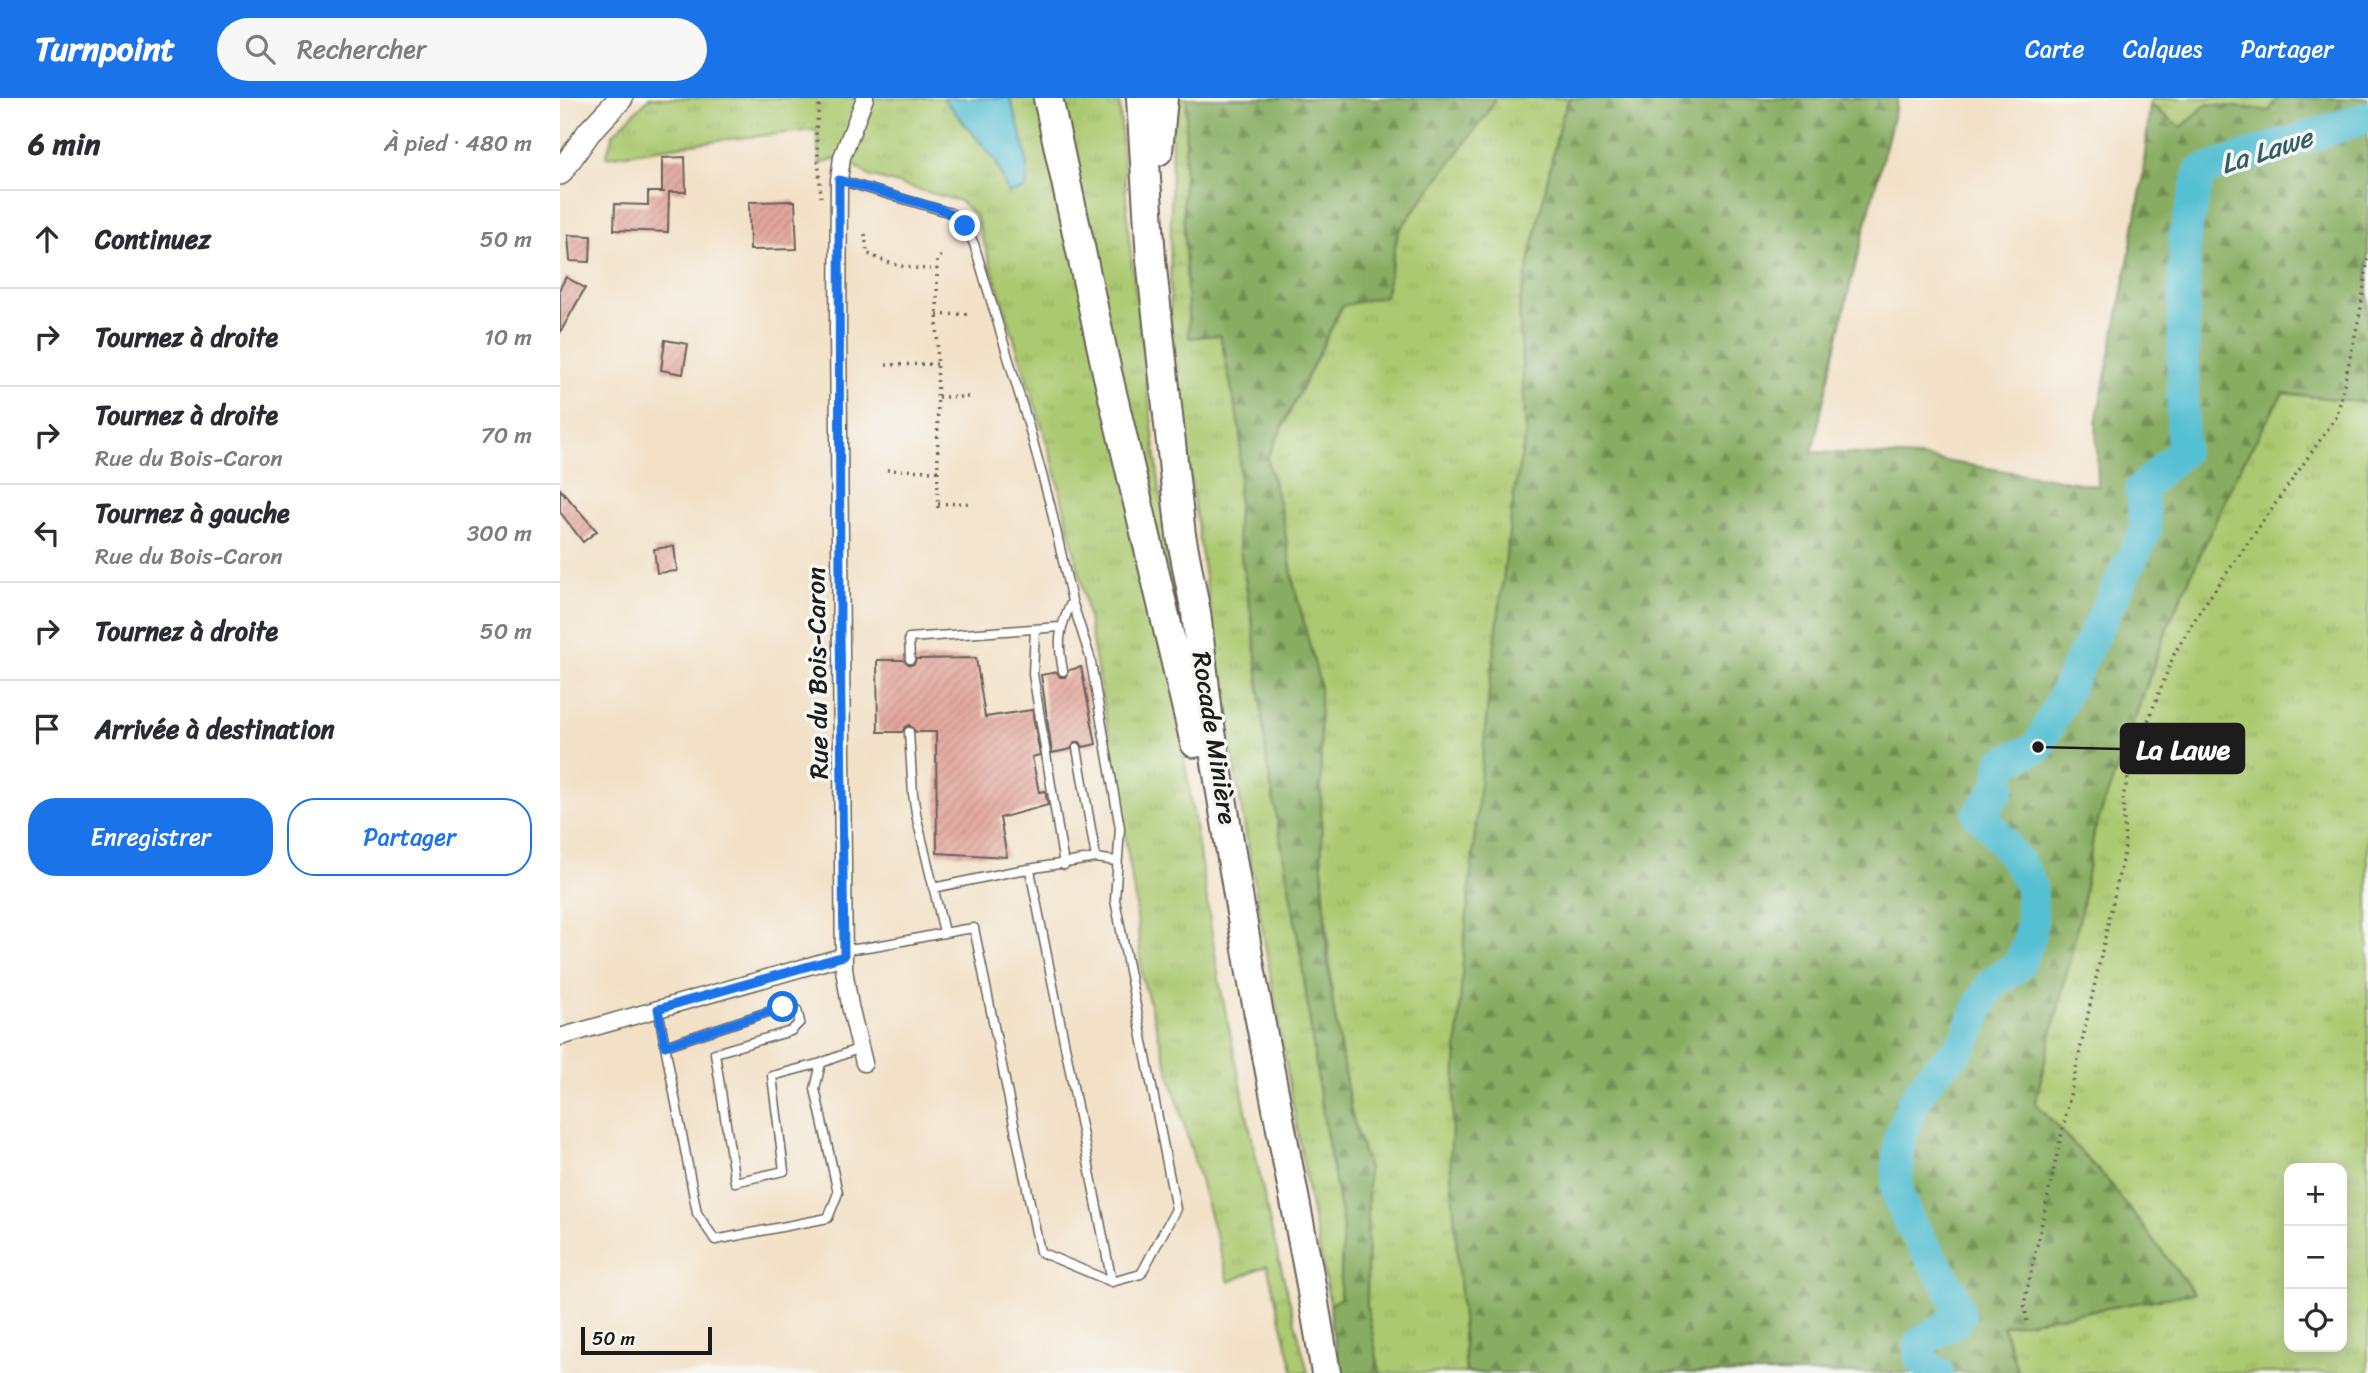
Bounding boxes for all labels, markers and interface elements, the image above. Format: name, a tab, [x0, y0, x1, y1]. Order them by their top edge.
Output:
search box	[217, 18, 707, 81]
text: Turnpoint	[35, 20, 175, 78]
text: Rechercher	[297, 26, 426, 72]
text: Carte	[2025, 28, 2085, 70]
text: Calques	[2123, 28, 2202, 70]
text: Partager	[2240, 28, 2333, 70]
icon: search	[241, 30, 279, 68]
water label: La Lawe	[2214, 112, 2321, 188]
text: 6 min	[28, 117, 100, 171]
text: À pied · 480 m	[384, 123, 532, 164]
route end	[949, 210, 980, 241]
text: Continuez	[95, 216, 211, 262]
text: 50 m	[480, 219, 532, 260]
icon: ahead	[28, 220, 66, 258]
text: Tournez à droite	[95, 314, 278, 360]
text: 10 m	[484, 317, 532, 358]
icon: right	[28, 318, 66, 356]
text: Tournez à droite	[95, 392, 278, 438]
text: 70 m	[481, 415, 532, 456]
icon: right	[28, 416, 66, 454]
text: Rue du Bois-Caron	[95, 438, 283, 479]
text: Tournez à gauche	[95, 490, 290, 536]
text: 300 m	[467, 513, 532, 554]
icon: left	[28, 514, 66, 552]
text: Rue du Bois-Caron	[95, 536, 283, 577]
street label: Rue du Bois-Caron	[792, 567, 842, 779]
text: Tournez à droite	[95, 608, 278, 654]
text: 50 m	[480, 611, 532, 652]
icon: right	[28, 612, 66, 650]
street label: Rocade Minière	[1179, 648, 1251, 828]
text: Arrivée à destination	[95, 706, 335, 752]
icon: arrive	[28, 710, 66, 748]
callout: La Lawe	[2121, 724, 2244, 773]
text: La Lawe	[2136, 725, 2231, 774]
button: Enregistrer	[28, 798, 273, 876]
button: Partager	[287, 798, 532, 876]
route start	[767, 991, 798, 1022]
map controls	[2284, 1163, 2347, 1352]
button: +	[2284, 1163, 2347, 1226]
button: −	[2284, 1226, 2347, 1289]
button: locate	[2284, 1289, 2347, 1352]
text: 50 m	[592, 1322, 635, 1355]
scale bar	[581, 1324, 712, 1356]

